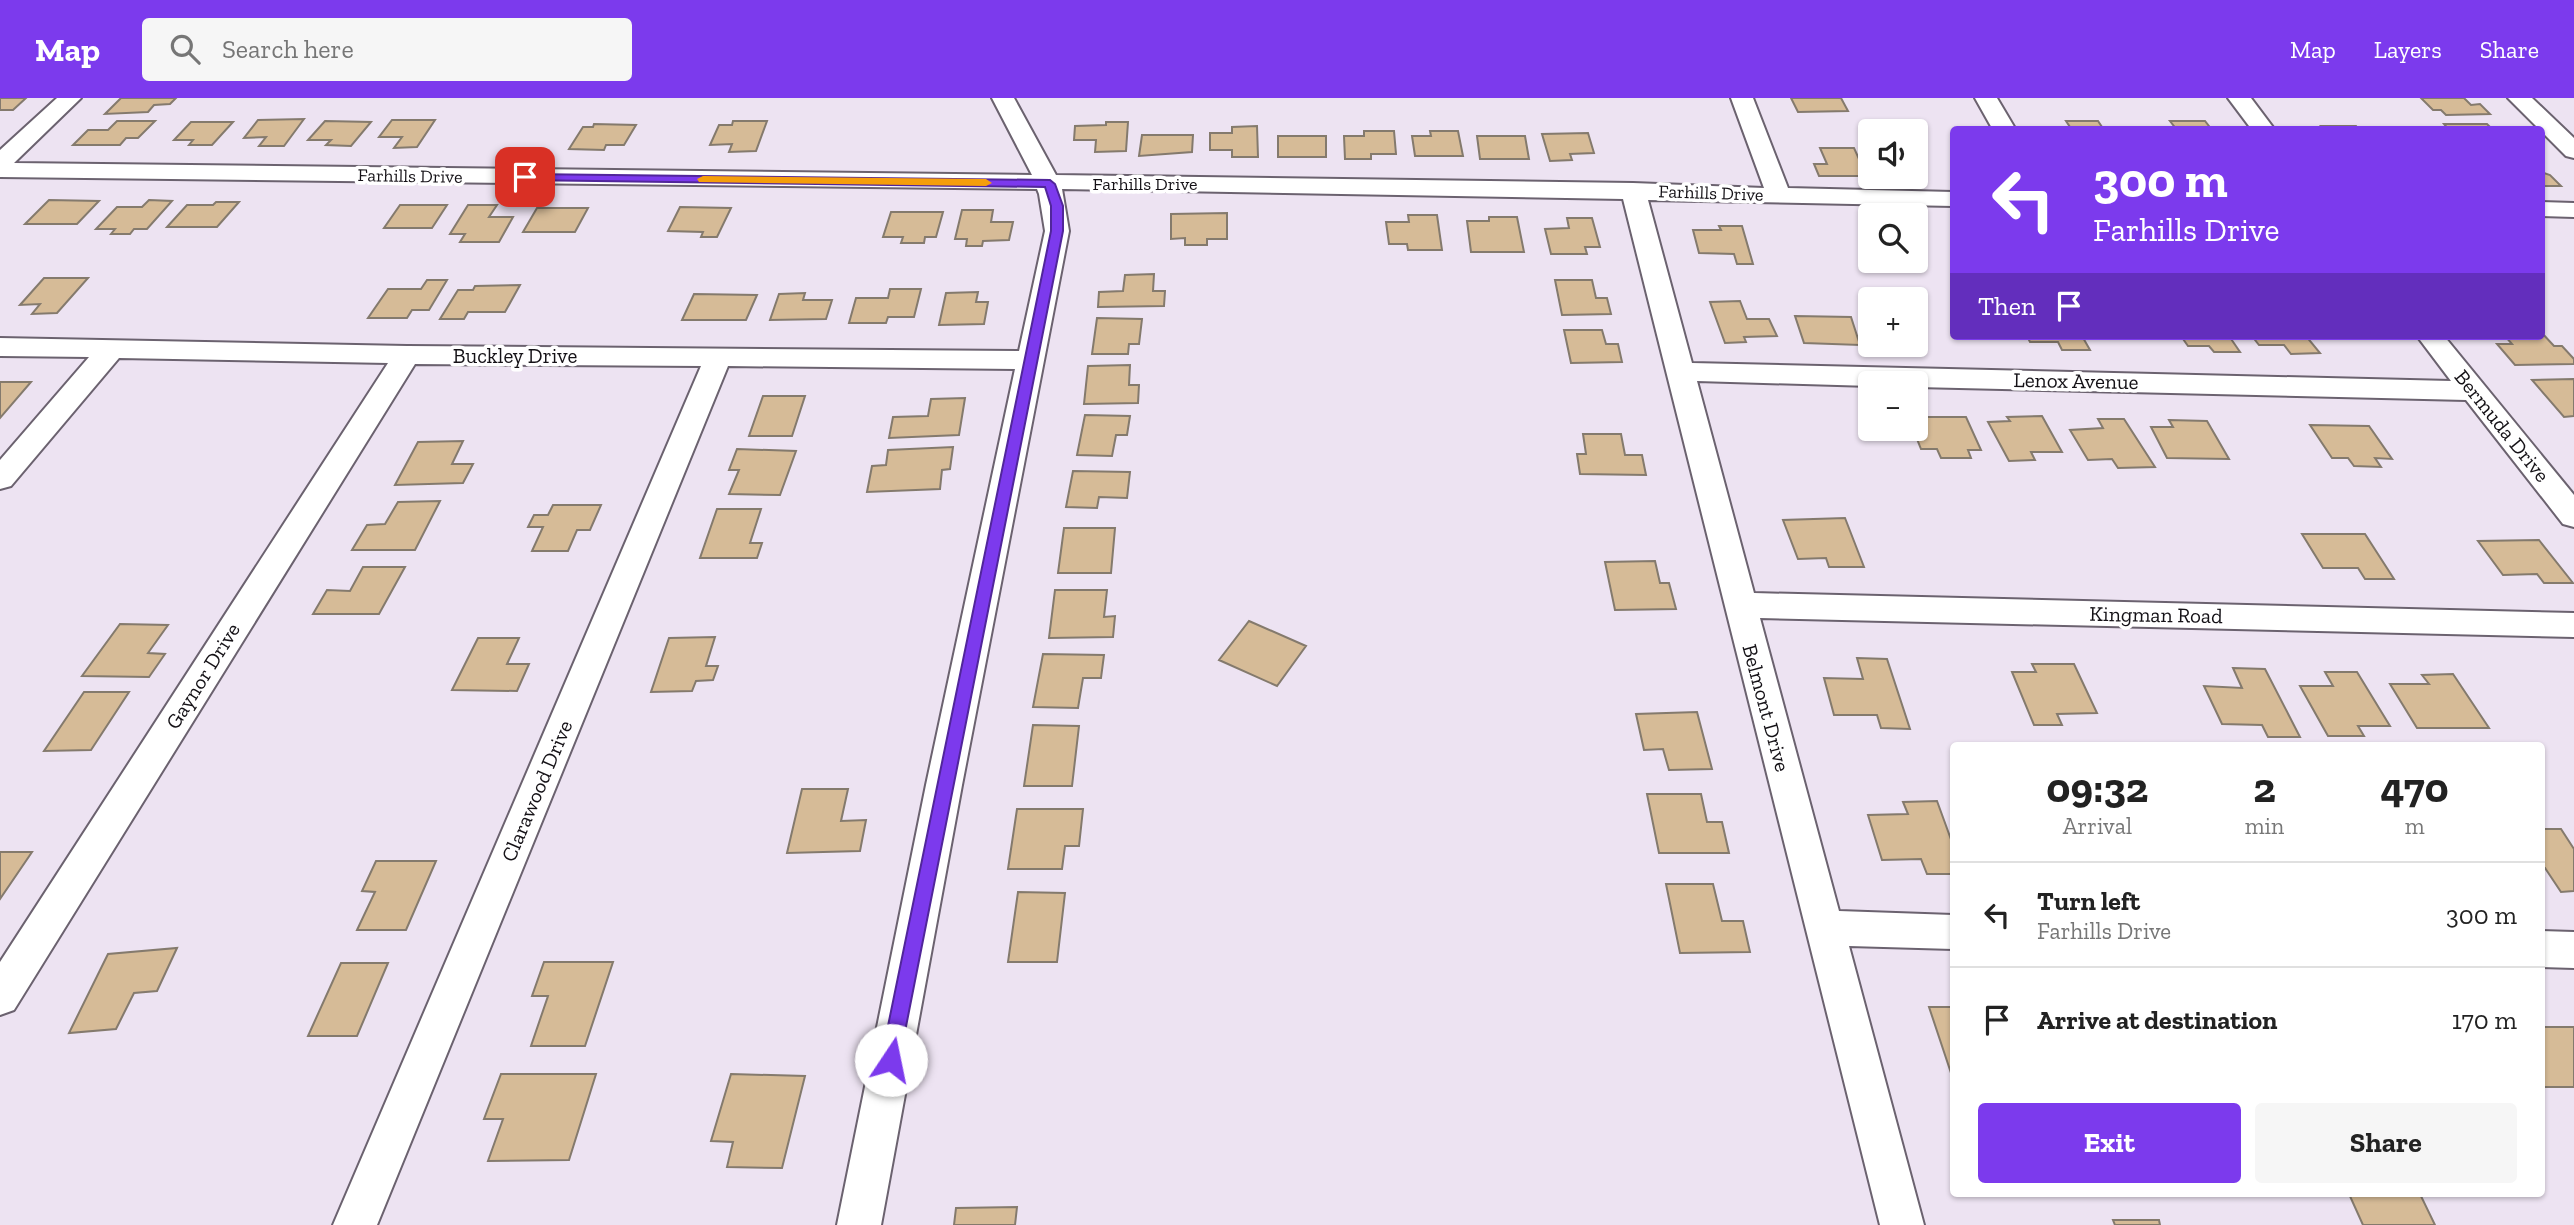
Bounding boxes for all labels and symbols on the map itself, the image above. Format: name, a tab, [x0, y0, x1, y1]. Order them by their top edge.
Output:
pin	[495, 147, 555, 207]
street label: Farhills Drive	[357, 164, 463, 188]
street label: Farhills Drive	[1093, 173, 1198, 195]
street label: Farhills Drive	[1658, 180, 1764, 206]
street label: Buckley Drive	[453, 343, 577, 368]
street label: Bermuda Drive	[2450, 365, 2555, 487]
street label: Lenox Avenue	[2013, 367, 2139, 394]
street label: Kingman Road	[2089, 601, 2223, 628]
street label: Gaynor Drive	[160, 618, 245, 733]
street label: Belmont Drive	[1737, 641, 1796, 775]
street label: Clarawood Drive	[496, 716, 578, 865]
position arrow	[854, 1023, 928, 1097]

